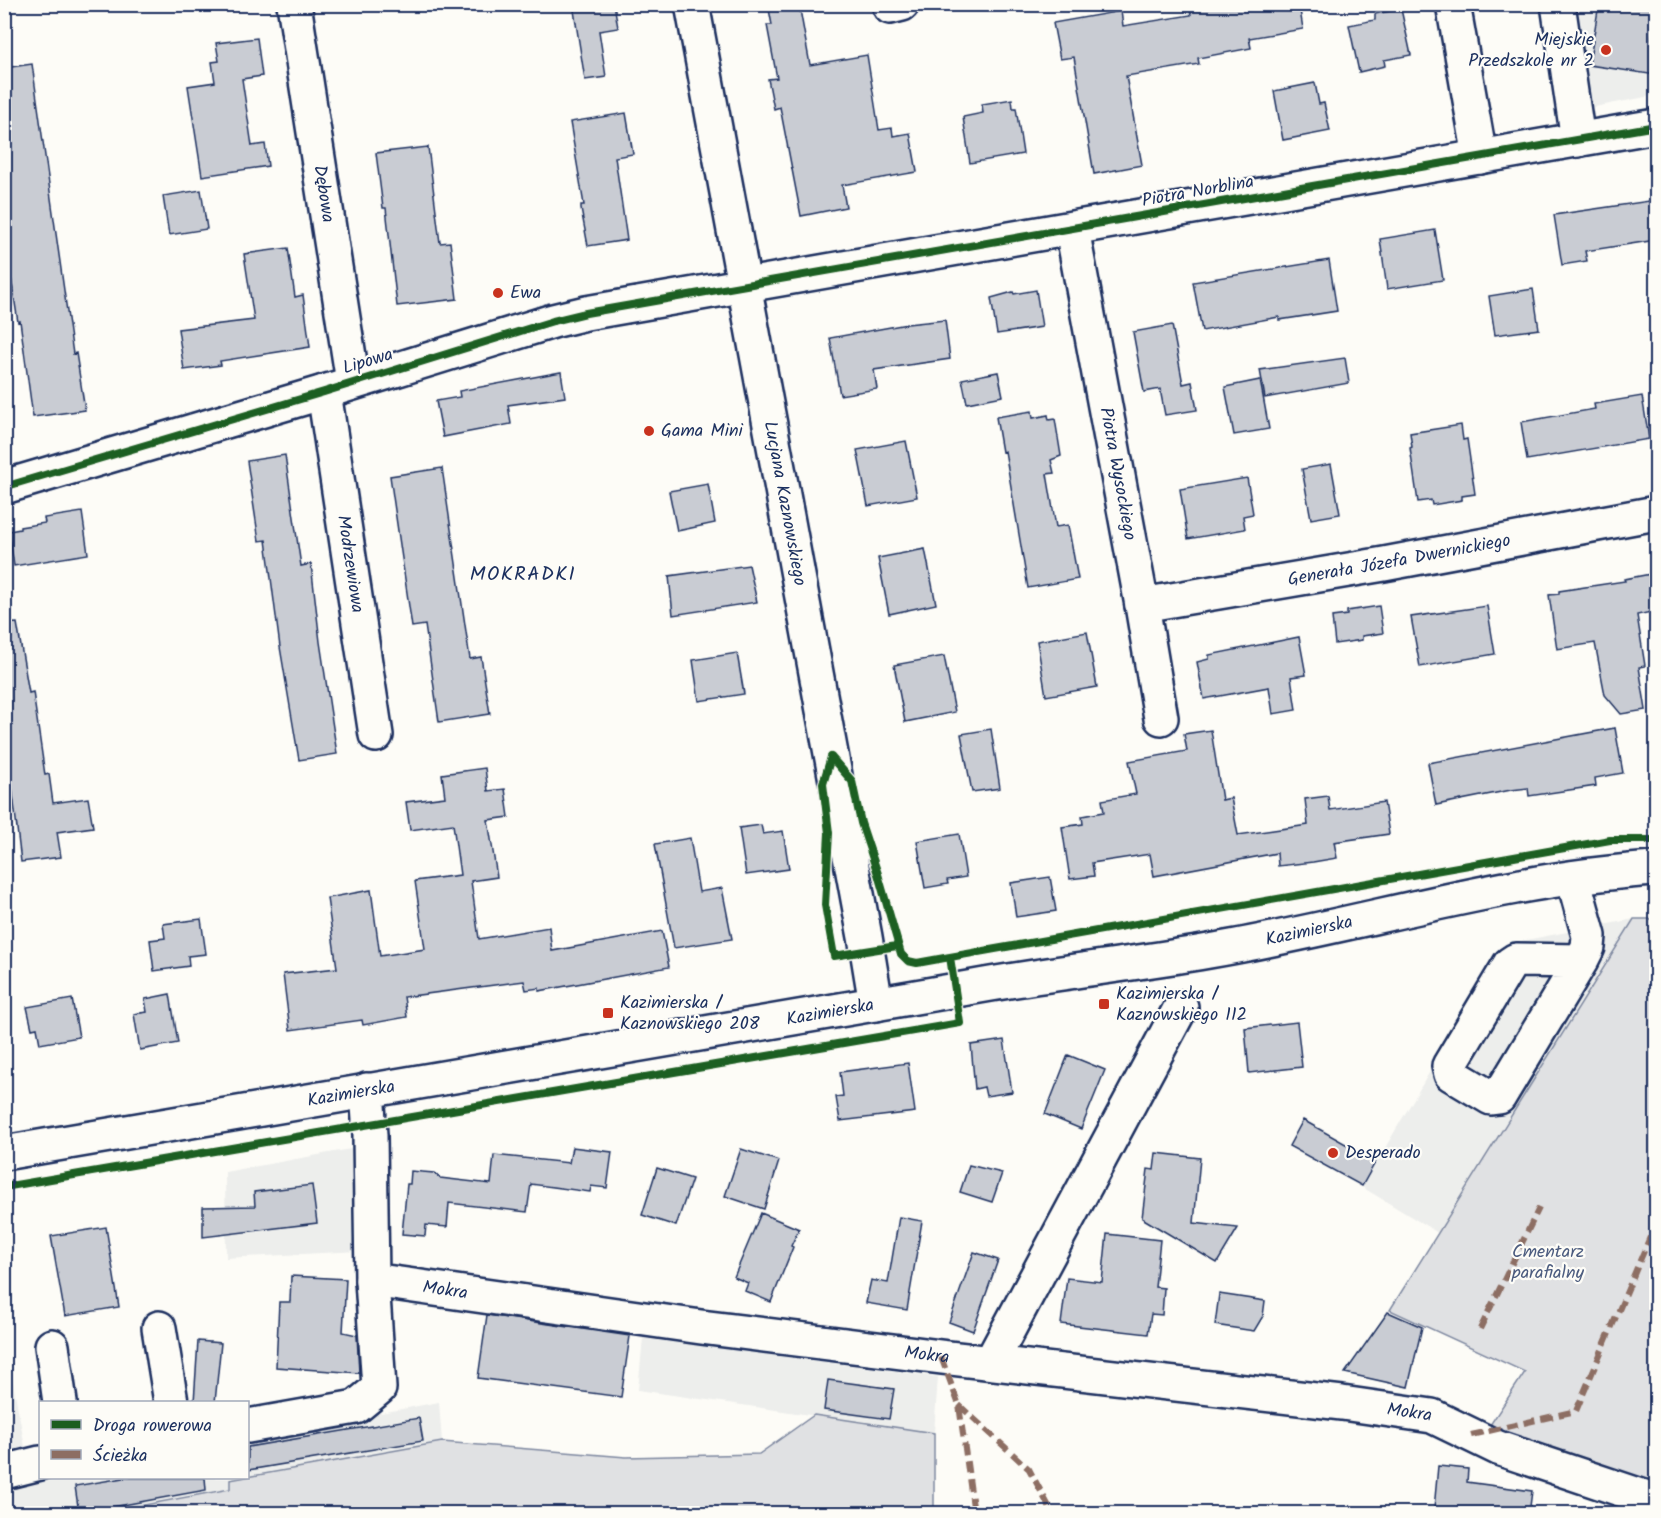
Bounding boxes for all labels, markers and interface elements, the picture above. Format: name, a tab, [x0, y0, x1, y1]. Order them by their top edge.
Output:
place label: Miejskie Przedszkole nr 2	[1468, 26, 1594, 76]
marker: Miejskie Przedszkole nr 2	[1599, 43, 1613, 57]
street label: Dębowa	[305, 163, 342, 224]
street label: Piotra Norblina	[1140, 168, 1256, 216]
place label: Ewa	[510, 279, 541, 308]
marker: Ewa	[491, 286, 505, 300]
street label: Lipowa	[339, 341, 397, 383]
street label: Piotra Wysockiego	[1091, 405, 1144, 543]
place label: Gama Mini	[661, 417, 744, 446]
street label: Lucjana Kaznowskiego	[755, 419, 814, 588]
marker: Gama Mini	[642, 424, 656, 438]
street label: Modrzewiowa	[328, 513, 372, 615]
street label: Generała Józefa Dwernickiego	[1286, 526, 1513, 595]
district label: MOKRADKI	[470, 559, 576, 591]
street label: Kazimierska	[1263, 908, 1356, 955]
place label: Kazimierska / Kaznowskiego 112	[1116, 980, 1247, 1030]
place label: Kazimierska / Kaznowskiego 208	[620, 989, 760, 1039]
street label: Kazimierska	[784, 991, 876, 1034]
marker: Kazimierska / Kaznowskiego 112	[1097, 997, 1111, 1011]
marker: Kazimierska / Kaznowskiego 208	[601, 1006, 615, 1020]
street label: Kazimierska	[305, 1072, 397, 1116]
place label: Desperado	[1345, 1139, 1421, 1168]
marker: Desperado	[1326, 1146, 1340, 1160]
park label: Cmentarz parafialny	[1511, 1238, 1584, 1288]
street label: Mokra	[421, 1273, 470, 1308]
street label: Mokra	[903, 1338, 951, 1372]
street label: Mokra	[1385, 1395, 1434, 1430]
legend	[39, 1401, 249, 1479]
text: Droga rowerowa	[93, 1412, 212, 1441]
text: Ścieżka	[93, 1442, 148, 1471]

